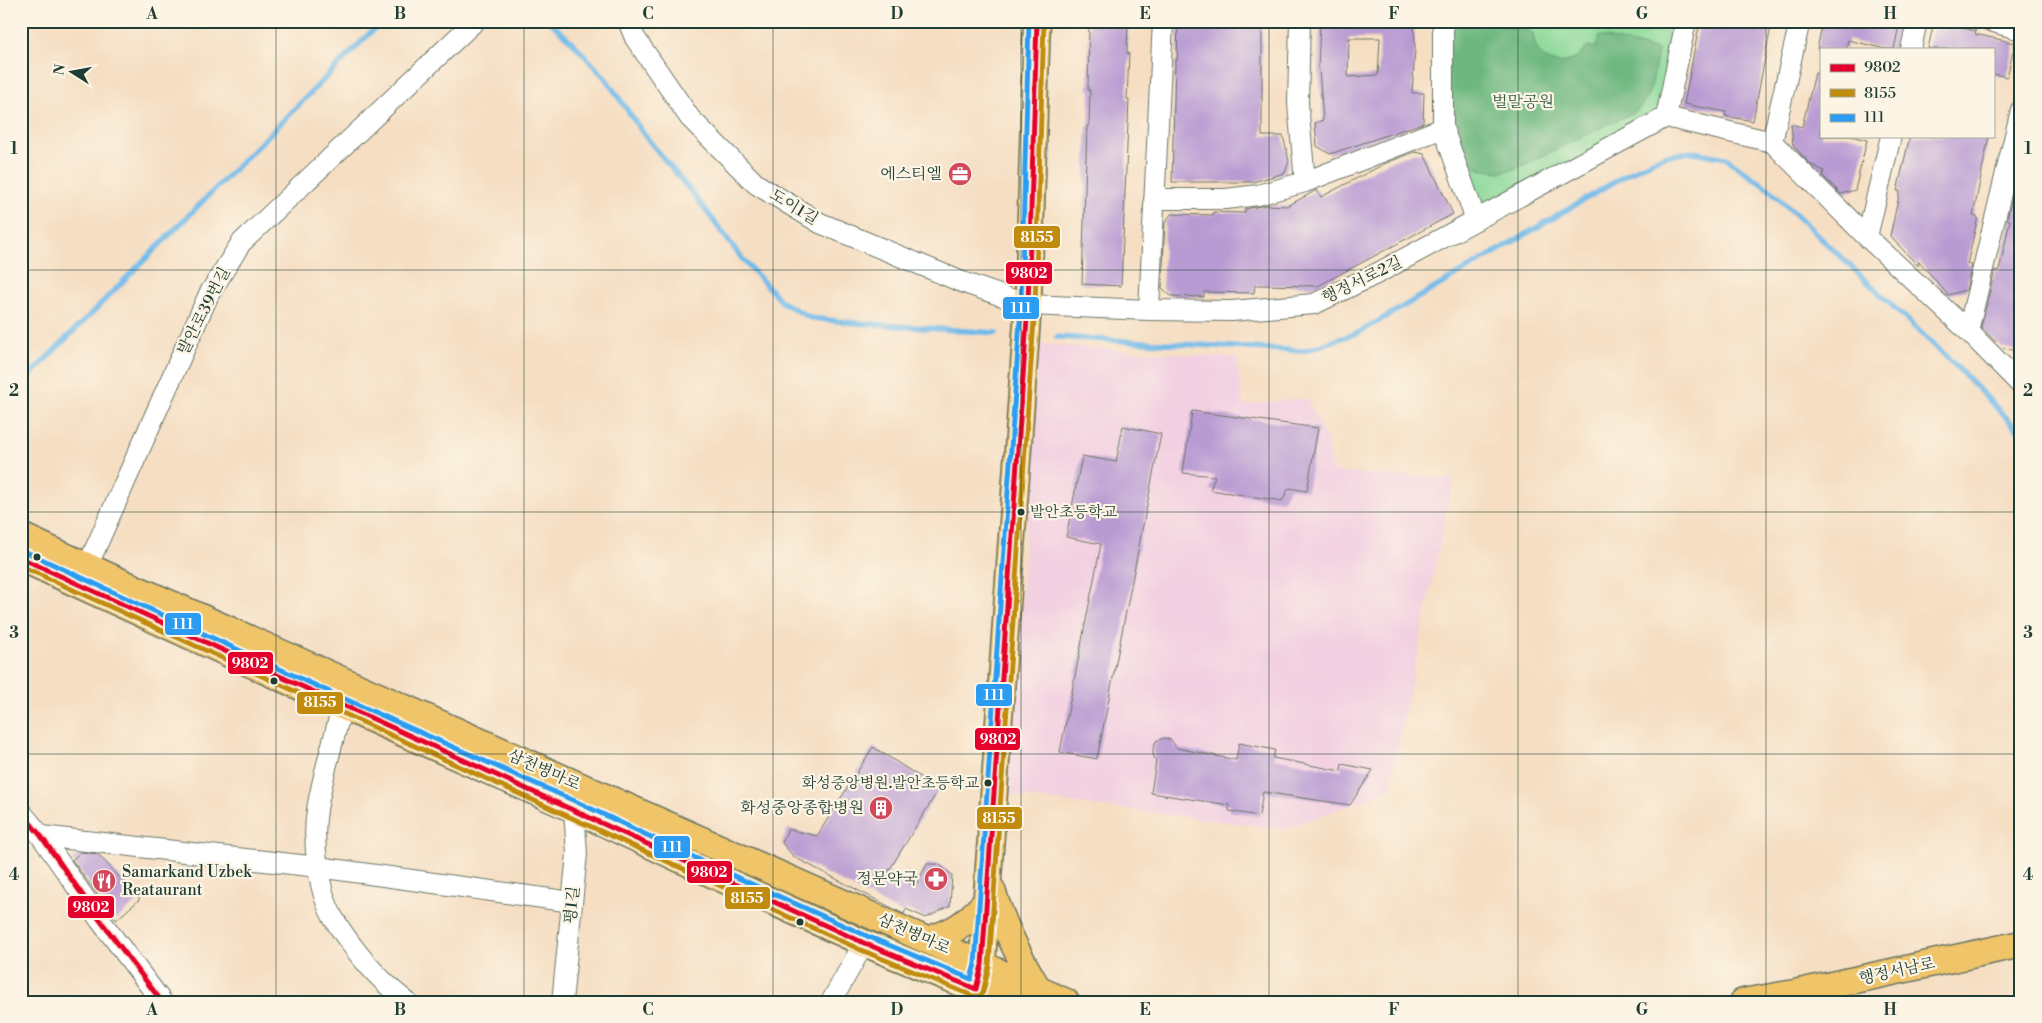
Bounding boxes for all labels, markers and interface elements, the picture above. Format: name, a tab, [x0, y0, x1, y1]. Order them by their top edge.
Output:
text: A	[145, 4, 158, 24]
text: B	[394, 4, 406, 24]
text: C	[642, 4, 654, 24]
text: D	[891, 4, 904, 24]
text: E	[1139, 4, 1151, 24]
text: F	[1388, 4, 1400, 24]
text: G	[1636, 4, 1649, 24]
text: H	[1883, 4, 1897, 24]
north arrow	[48, 48, 98, 98]
legend	[1820, 48, 1994, 138]
text: 9802	[1864, 58, 1901, 77]
text: N	[50, 63, 70, 77]
text: 8155	[1864, 84, 1896, 103]
park label: 벌말공원	[1492, 92, 1554, 112]
text: 111	[1864, 108, 1885, 127]
text: 1	[10, 139, 18, 159]
text: 1	[2024, 139, 2032, 159]
office icon: 에스티엘	[947, 161, 973, 187]
place label: 에스티엘	[880, 164, 942, 184]
street label: 도이1길	[766, 185, 822, 229]
line badge: 8155	[1013, 225, 1061, 249]
text: 8155	[1021, 229, 1054, 247]
street label: 행정서로2길	[1319, 252, 1405, 308]
line badge: 9802	[1005, 261, 1053, 285]
street label: 발안로39번길	[173, 264, 235, 358]
text: 9802	[1011, 265, 1047, 283]
line badge: 111	[1002, 296, 1040, 320]
text: 111	[1010, 300, 1032, 318]
text: 2	[9, 381, 19, 401]
text: 2	[2023, 381, 2033, 401]
place label: 발안초등학교	[1030, 503, 1117, 522]
marker: 발안초등학교	[1016, 507, 1026, 517]
unlabelled marker	[32, 552, 42, 562]
line badge: 111	[164, 612, 202, 636]
text: 111	[172, 616, 194, 634]
text: 3	[9, 623, 19, 643]
text: 3	[2023, 623, 2033, 643]
line badge: 9802	[227, 651, 274, 675]
text: 9802	[232, 655, 268, 673]
unlabelled marker	[269, 676, 279, 686]
line badge: 111	[975, 683, 1013, 707]
text: 111	[983, 687, 1005, 705]
line badge: 8155	[296, 691, 344, 715]
text: 8155	[304, 694, 337, 712]
line badge: 9802	[974, 727, 1021, 751]
text: 9802	[980, 731, 1016, 749]
street label: 삼천병마로	[505, 745, 584, 795]
place label: 화성중앙병원.발안초등학교	[802, 774, 979, 793]
marker: 화성중앙병원.발안초등학교	[983, 778, 993, 788]
building icon: 화성중앙종합병원	[868, 795, 894, 821]
place label: 화성중앙종합병원	[740, 798, 864, 818]
line badge: 8155	[976, 806, 1023, 830]
text: 8155	[983, 810, 1016, 828]
line badge: 111	[653, 835, 691, 859]
text: 111	[661, 839, 683, 857]
line badge: 9802	[686, 860, 733, 884]
place label: Samarkand Uzbek Reataurant	[122, 862, 253, 900]
text: 9802	[691, 864, 727, 882]
text: 4	[9, 865, 20, 885]
text: 4	[2023, 865, 2034, 885]
pharmacy icon: 정문약국	[923, 866, 949, 892]
restaurant icon: Samarkand Uzbek Reataurant	[91, 868, 117, 894]
place label: 정문약국	[856, 869, 919, 889]
street label: 평1길	[560, 885, 584, 925]
line badge: 8155	[724, 886, 771, 910]
text: 8155	[731, 890, 764, 908]
line badge: 9802	[67, 895, 115, 919]
text: 9802	[73, 899, 109, 917]
street label: 삼천병마로	[875, 909, 954, 959]
unlabelled marker	[795, 917, 805, 927]
street label: 행정서남로	[1857, 953, 1937, 989]
text: A	[145, 1000, 158, 1020]
text: B	[394, 1000, 406, 1020]
text: C	[642, 1000, 654, 1020]
text: D	[891, 1000, 904, 1020]
text: E	[1139, 1000, 1151, 1020]
text: F	[1388, 1000, 1400, 1020]
text: G	[1636, 1000, 1649, 1020]
text: H	[1883, 1000, 1897, 1020]

